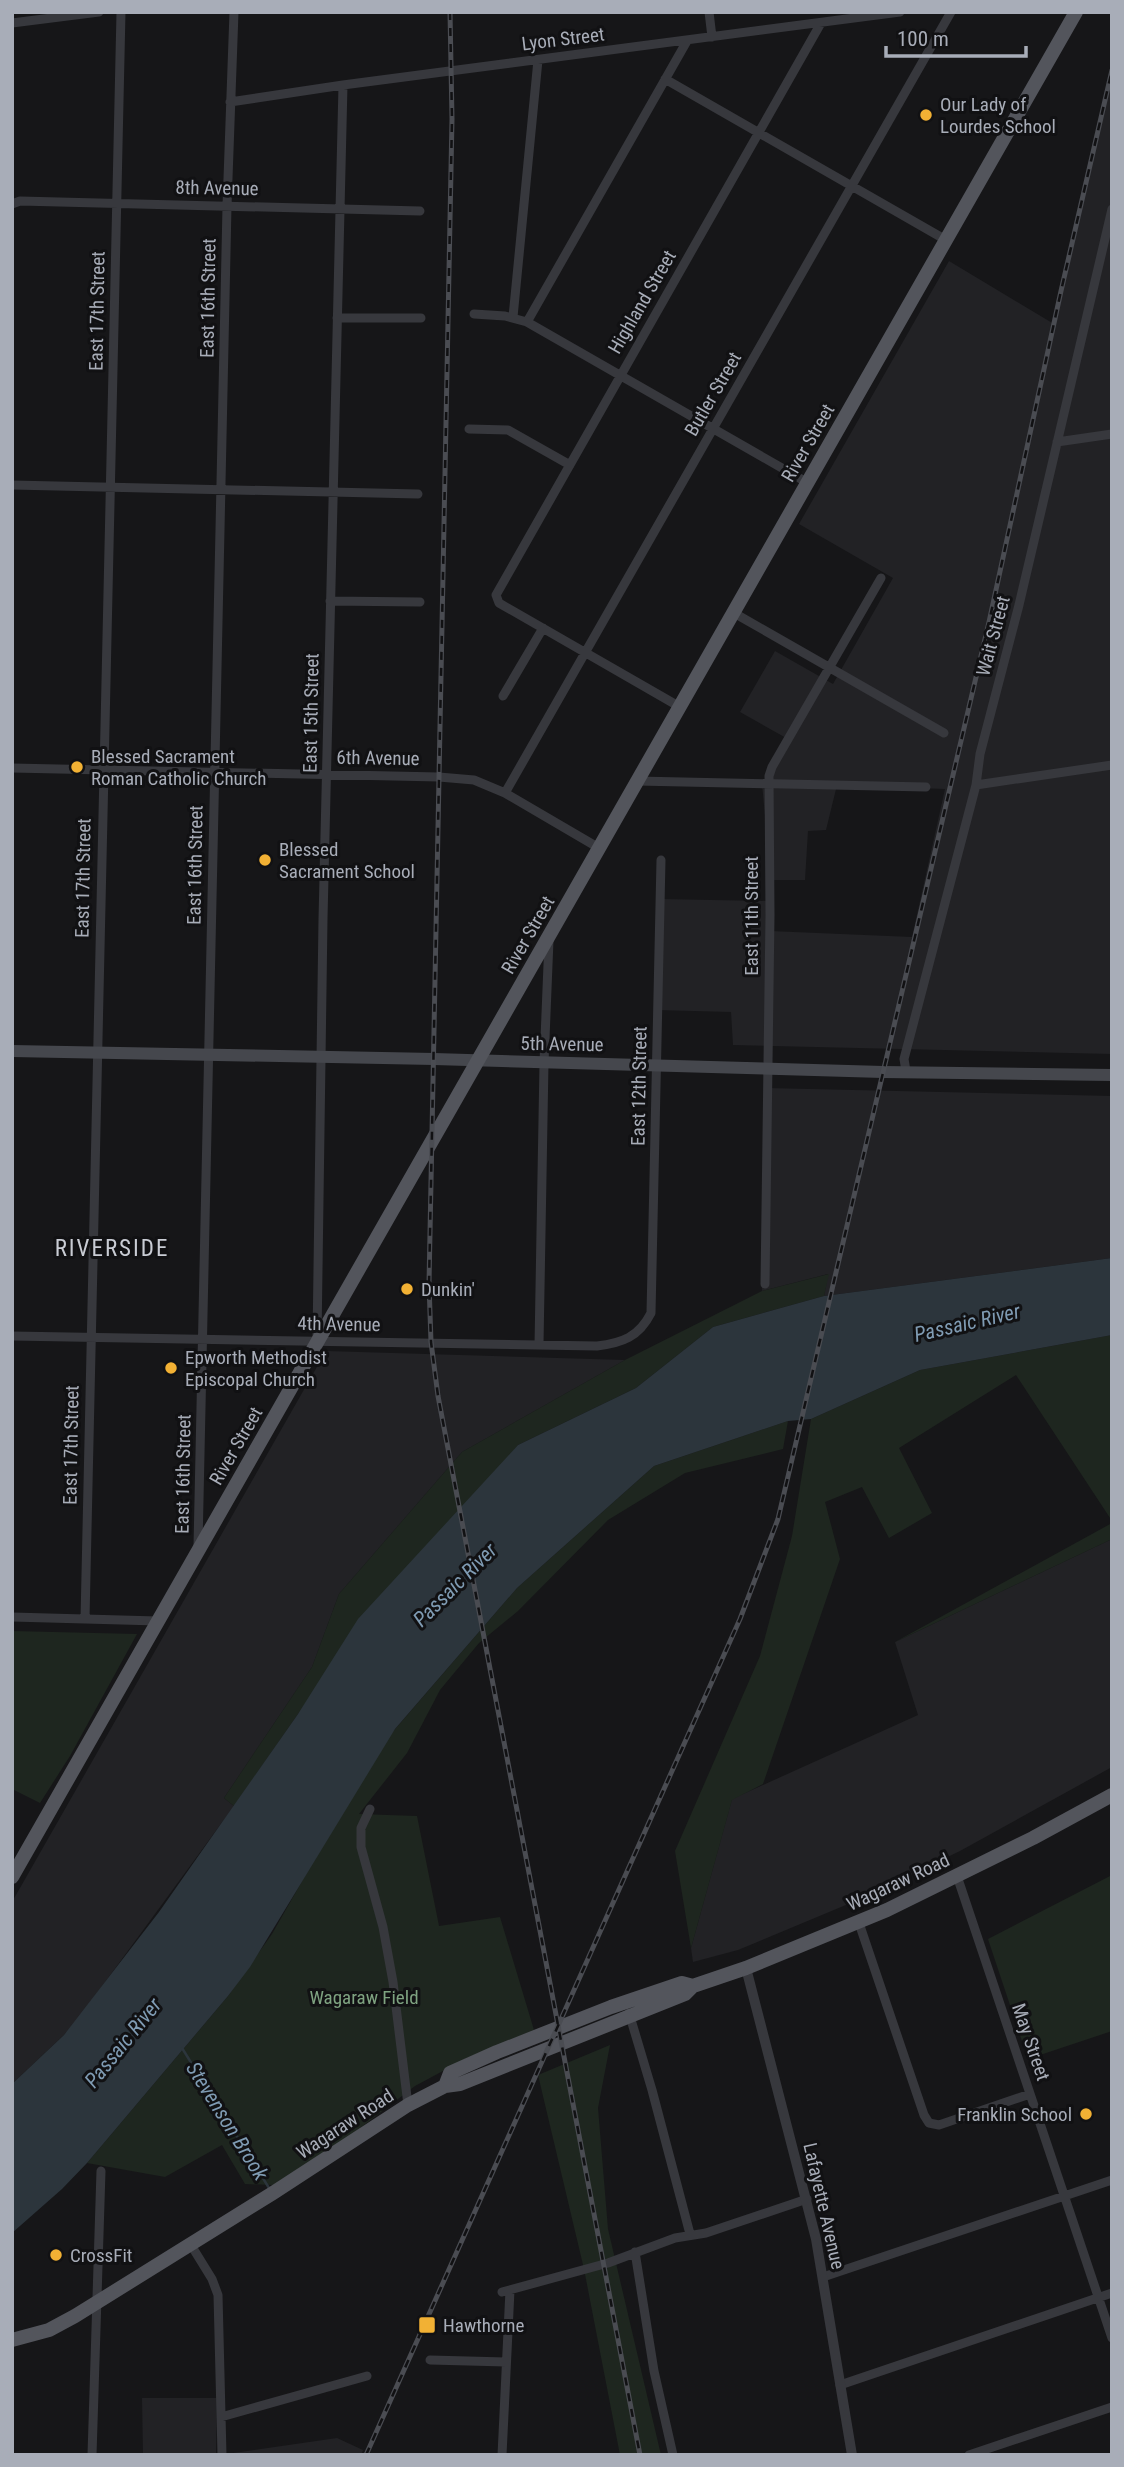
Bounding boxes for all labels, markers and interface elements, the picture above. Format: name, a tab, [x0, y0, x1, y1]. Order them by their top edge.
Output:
scale bar	[886, 14, 1026, 58]
street label: Lyon Street	[520, 23, 606, 55]
text: 100 m	[897, 27, 949, 51]
place label: Our Lady of Lourdes School	[940, 93, 1056, 138]
marker: Our Lady of Lourdes School	[918, 107, 934, 123]
street label: 8th Avenue	[175, 176, 259, 200]
street label: East 16th Street	[195, 238, 221, 358]
street label: Highland Street	[603, 246, 681, 358]
street label: East 17th Street	[84, 251, 110, 371]
street label: Butler Street	[680, 348, 746, 440]
street label: River Street	[777, 400, 839, 486]
street label: Wait Street	[971, 593, 1015, 679]
street label: East 15th Street	[298, 653, 324, 773]
place label: Blessed Sacrament Roman Catholic Church	[91, 745, 266, 790]
street label: 6th Avenue	[336, 746, 420, 770]
marker: Blessed Sacrament Roman Catholic Church	[69, 759, 85, 775]
street label: East 16th Street	[182, 805, 208, 925]
street label: East 17th Street	[70, 818, 96, 938]
place label: Blessed Sacrament School	[279, 838, 415, 883]
marker: Blessed Sacrament School	[257, 852, 273, 868]
street label: East 11th Street	[740, 856, 763, 976]
street label: River Street	[497, 892, 559, 978]
street label: East 12th Street	[626, 1026, 652, 1146]
street label: 5th Avenue	[520, 1032, 604, 1056]
district label: RIVERSIDE	[55, 1235, 169, 1262]
place label: Dunkin'	[421, 1278, 475, 1301]
marker: Dunkin'	[399, 1281, 415, 1297]
water label: Passaic River	[912, 1299, 1023, 1347]
street label: 4th Avenue	[297, 1312, 381, 1336]
place label: Epworth Methodist Episcopal Church	[185, 1346, 327, 1391]
marker: Epworth Methodist Episcopal Church	[163, 1360, 179, 1376]
street label: East 17th Street	[58, 1385, 84, 1505]
street label: River Street	[205, 1403, 267, 1489]
street label: East 16th Street	[170, 1414, 196, 1534]
water label: Passaic River	[408, 1538, 502, 1632]
street label: Wagaraw Road	[843, 1848, 953, 1916]
park label: Wagaraw Field	[309, 1986, 419, 2009]
water label: Passaic River	[80, 1993, 167, 2093]
street label: May Street	[1007, 2000, 1055, 2084]
water label: Stevenson Brook	[181, 2057, 273, 2185]
street label: Wagaraw Road	[292, 2084, 398, 2164]
place label: Franklin School	[957, 2103, 1072, 2126]
marker: Franklin School	[1078, 2106, 1094, 2122]
street label: Lafayette Avenue	[798, 2141, 850, 2272]
place label: CrossFit	[70, 2244, 132, 2267]
marker: CrossFit	[48, 2247, 64, 2263]
place label: Hawthorne	[443, 2314, 525, 2337]
marker: Hawthorne	[417, 2315, 437, 2335]

